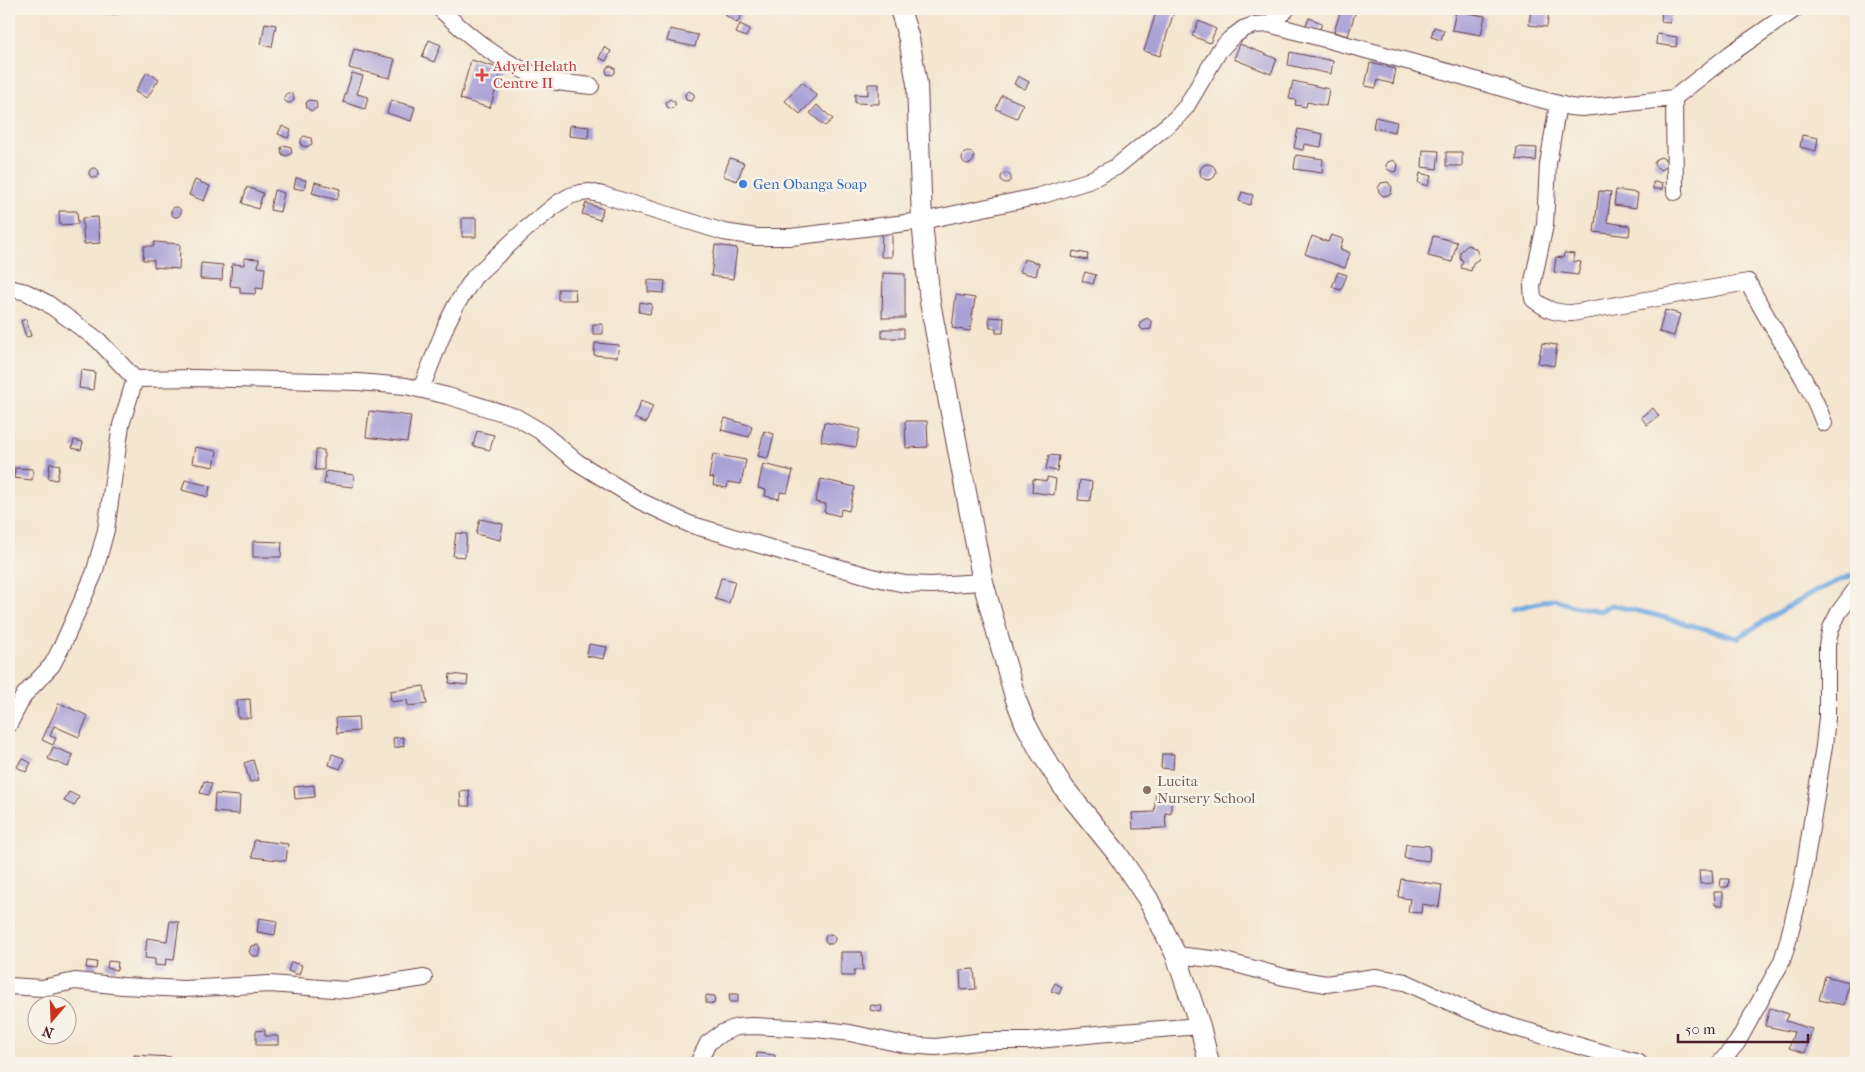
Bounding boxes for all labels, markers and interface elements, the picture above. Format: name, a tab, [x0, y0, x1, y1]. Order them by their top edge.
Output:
place label: Adyel Helath Centre II	[492, 57, 578, 92]
marker: Adyel Helath Centre II	[475, 68, 489, 82]
place label: Gen Obanga Soap	[753, 175, 867, 193]
marker: Gen Obanga Soap	[737, 178, 749, 190]
place label: Lucita Nursery School	[1157, 772, 1255, 807]
marker: Lucita Nursery School	[1141, 784, 1153, 796]
north arrow	[28, 994, 78, 1044]
scale bar	[1678, 1012, 1808, 1044]
text: 50 m	[1685, 1020, 1716, 1038]
text: N	[40, 1022, 56, 1042]

